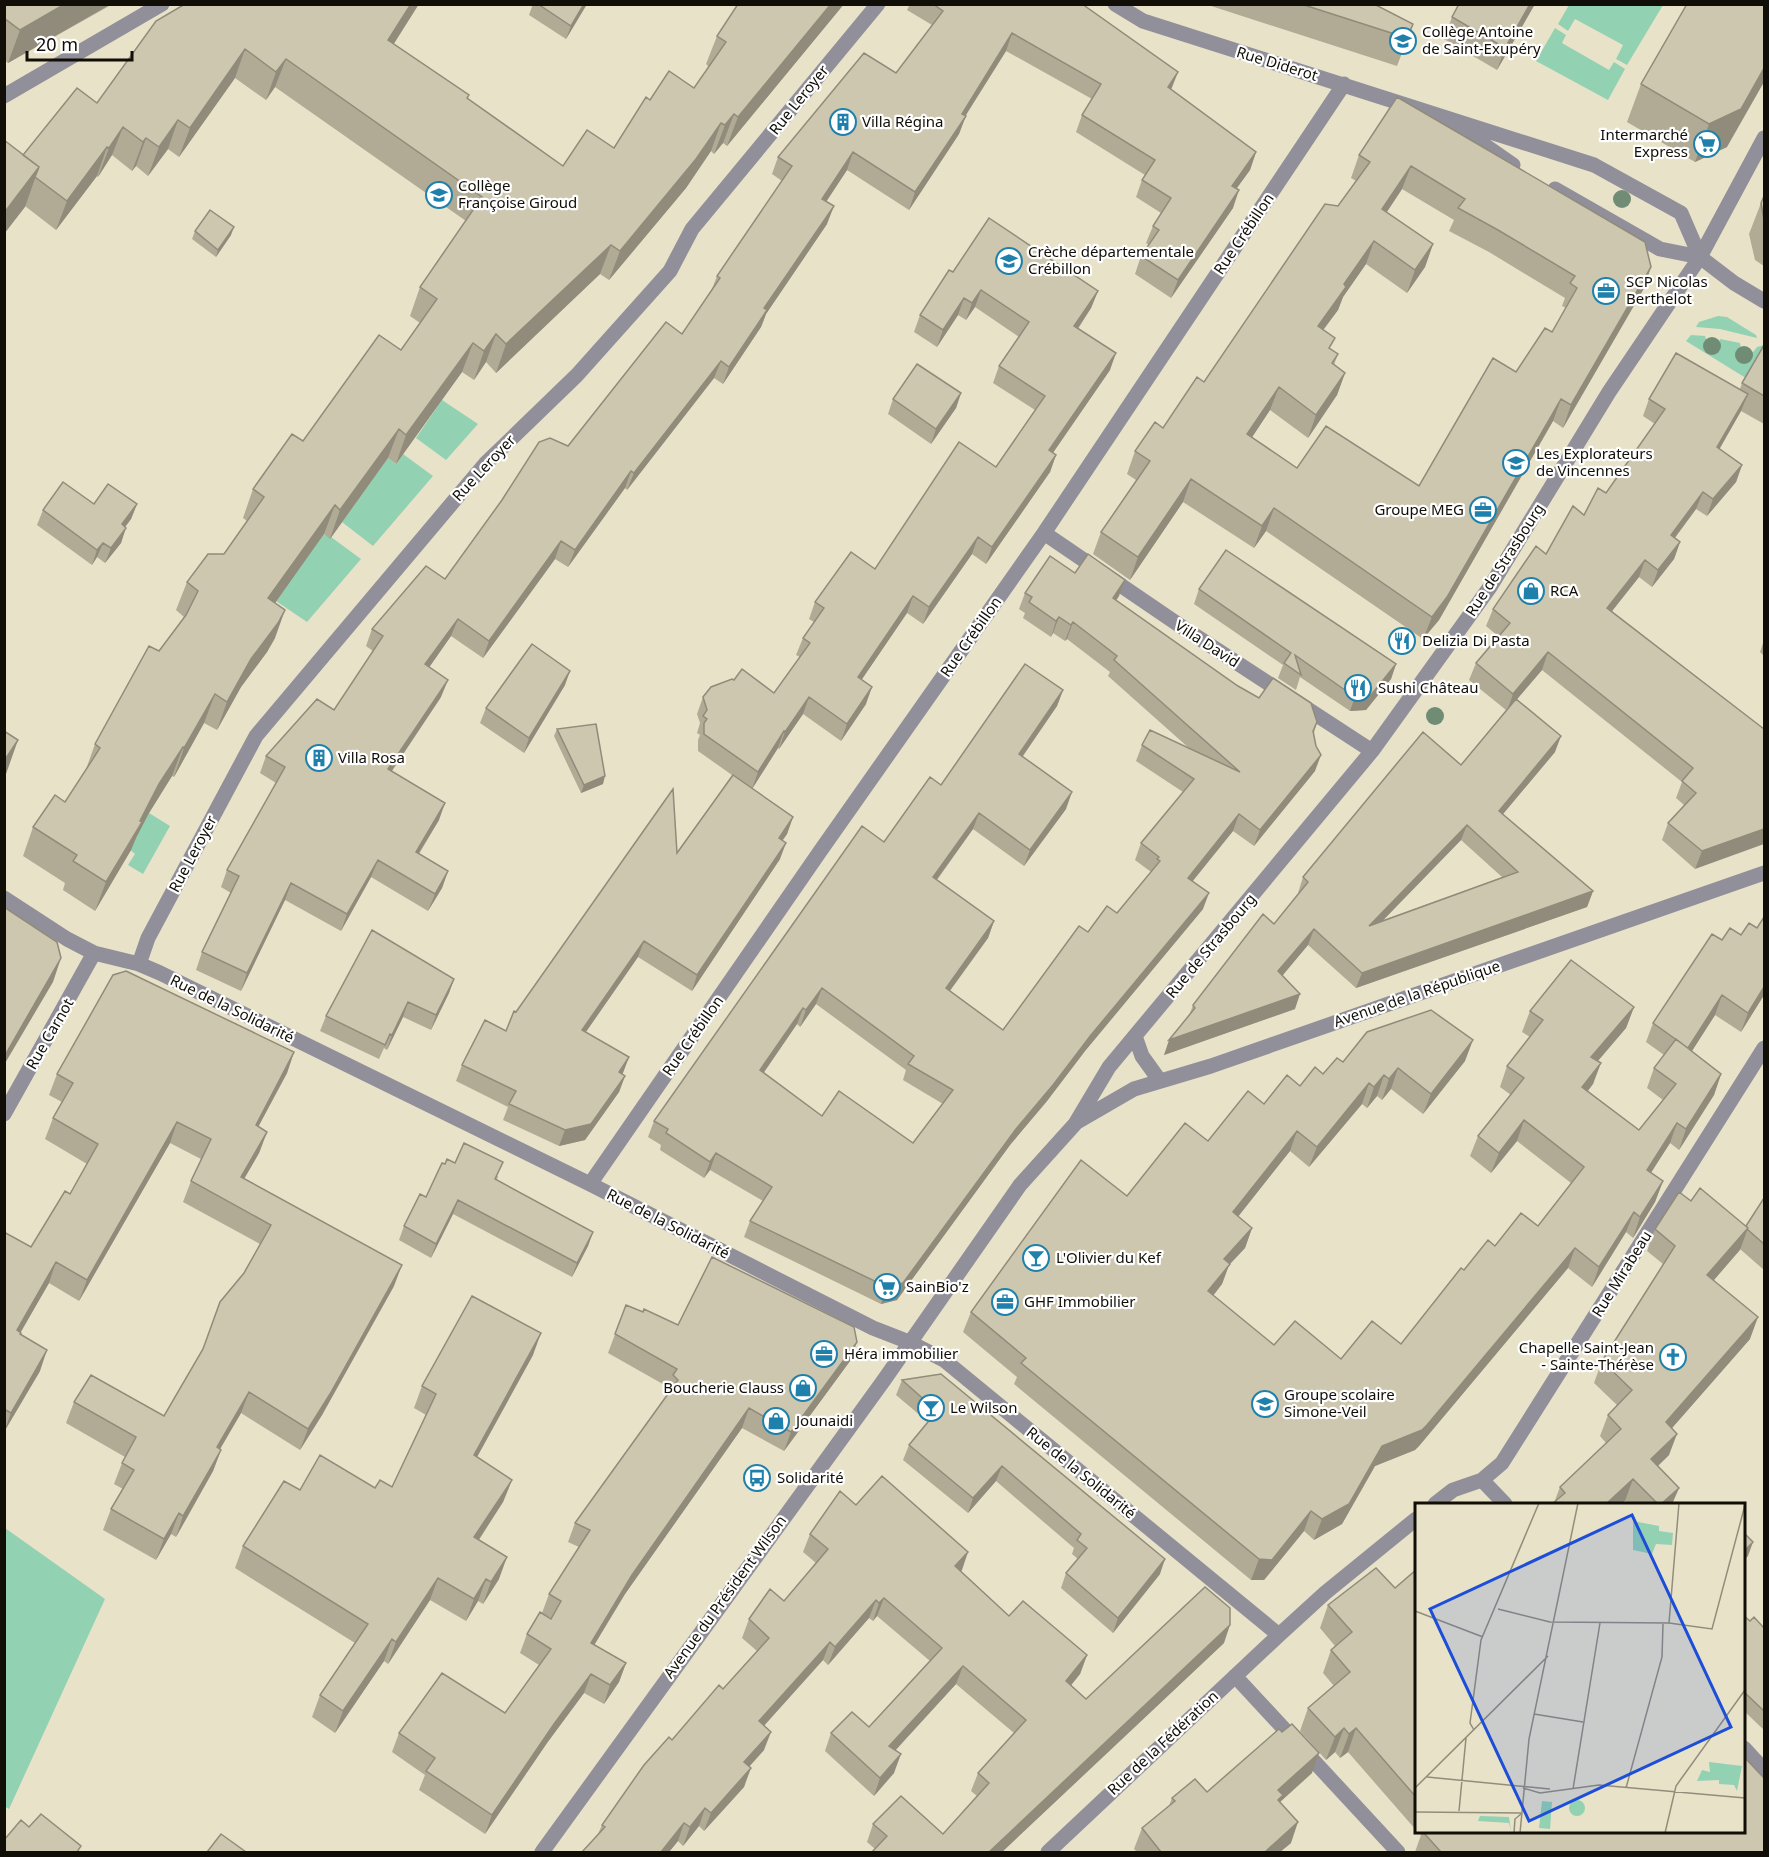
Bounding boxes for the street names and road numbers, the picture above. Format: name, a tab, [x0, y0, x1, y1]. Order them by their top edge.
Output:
street label: Rue Diderot	[1234, 41, 1321, 85]
street label: Rue Leroyer	[764, 60, 833, 138]
street label: Rue Crébillon	[1209, 189, 1278, 278]
street label: Rue Leroyer	[447, 430, 519, 505]
street label: Rue de Strasbourg	[1460, 499, 1548, 620]
street label: Rue Crébillon	[935, 592, 1005, 681]
street label: Villa David	[1171, 615, 1244, 671]
street label: Rue Leroyer	[164, 812, 221, 895]
street label: Rue de Strasbourg	[1161, 889, 1260, 1002]
street label: Avenue de la République	[1331, 955, 1502, 1031]
street label: Rue de la Solidarité	[167, 969, 298, 1047]
street label: Rue Crébillon	[657, 991, 727, 1080]
street label: Rue Carnot	[21, 994, 78, 1073]
street label: Rue de la Solidarité	[604, 1183, 733, 1263]
street label: Rue Mirabeau	[1587, 1227, 1656, 1320]
street label: Rue de la Solidarité	[1023, 1422, 1141, 1523]
street label: Avenue du Président Wilson	[658, 1511, 790, 1682]
street label: Rue de la Fédération	[1103, 1686, 1222, 1799]

